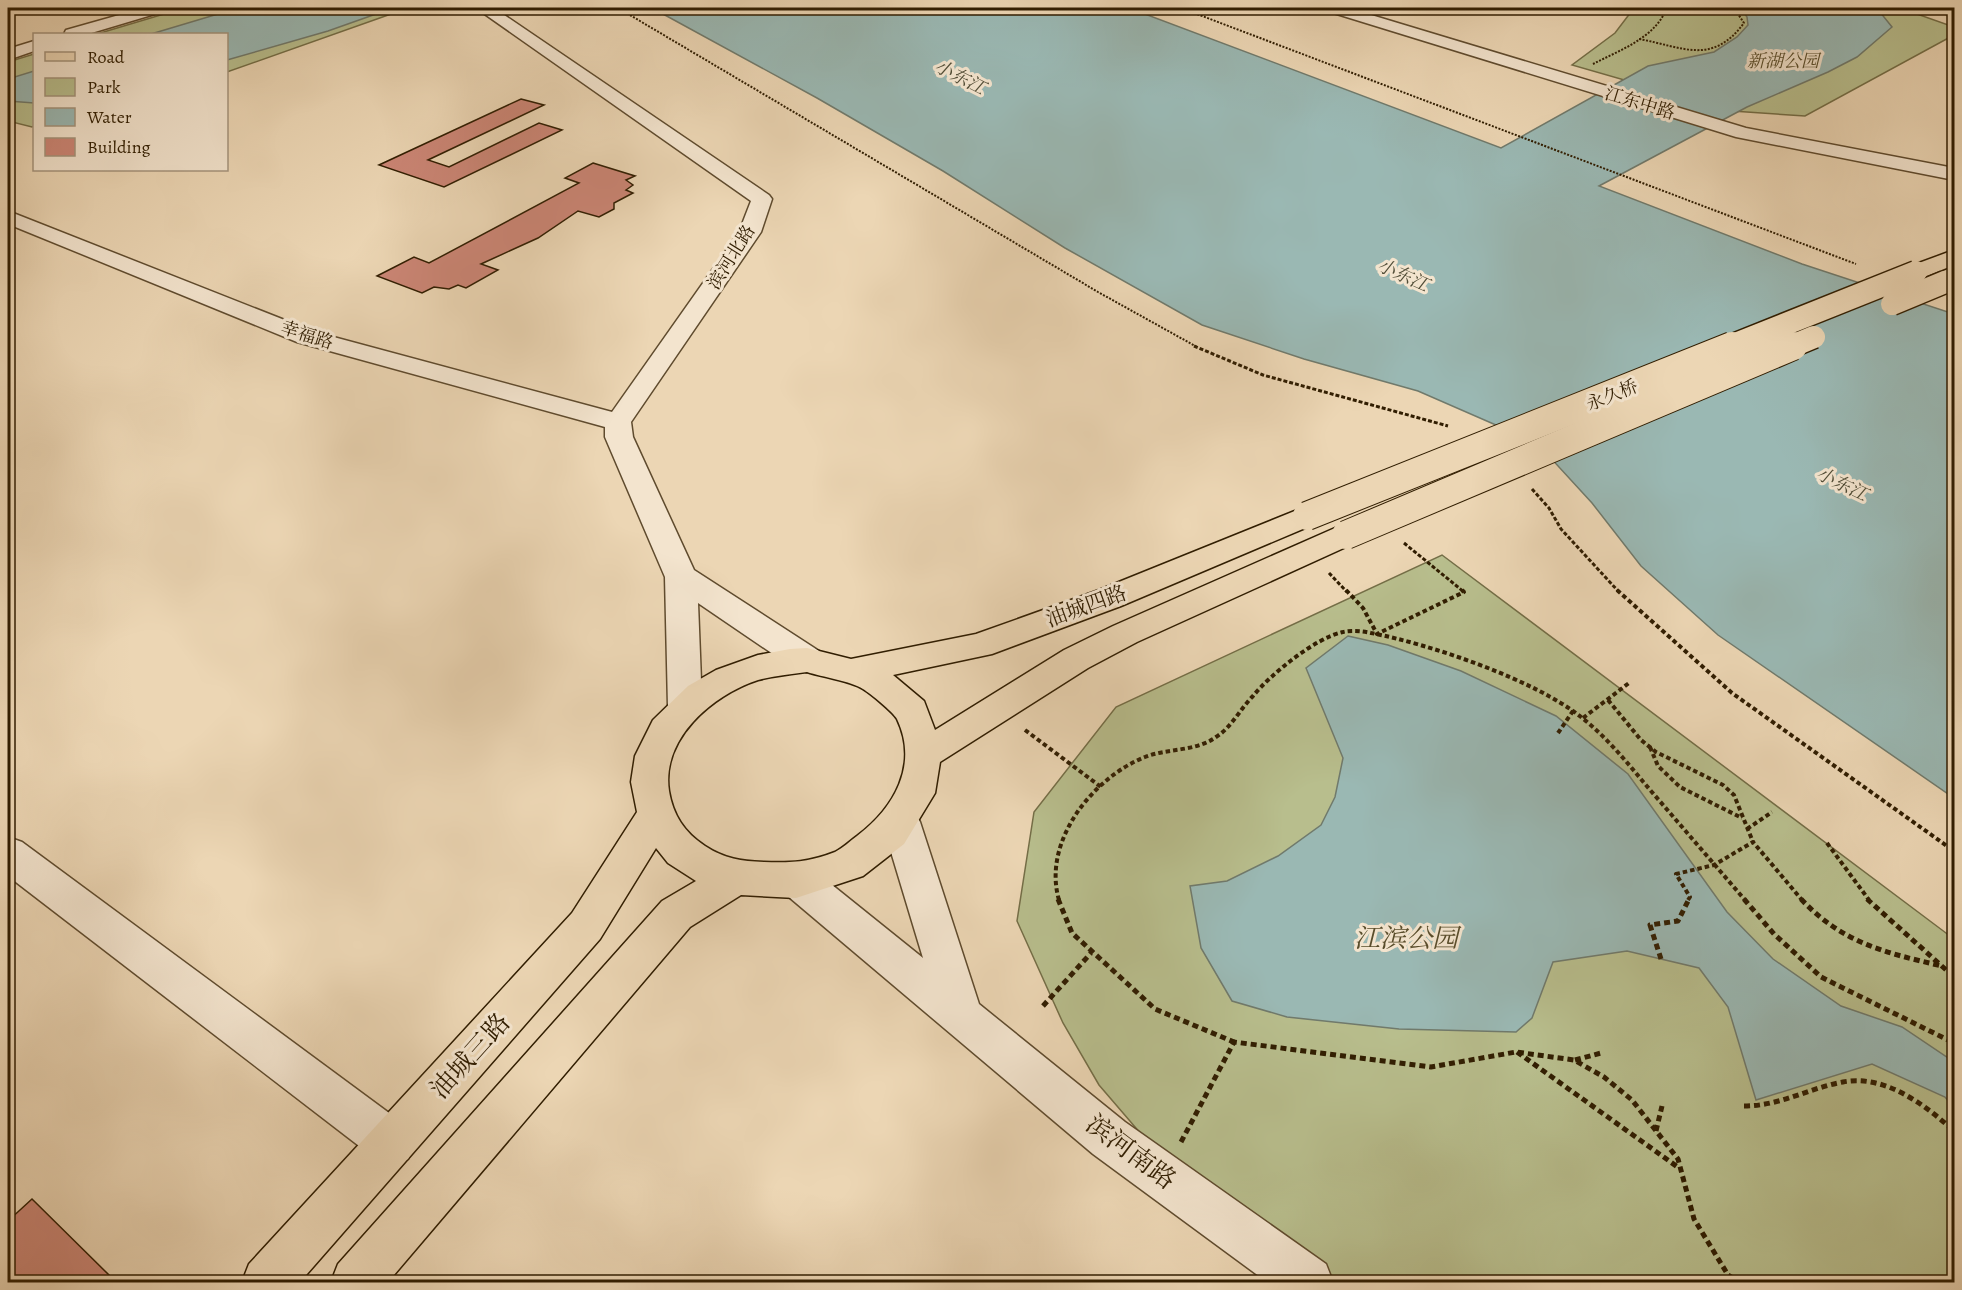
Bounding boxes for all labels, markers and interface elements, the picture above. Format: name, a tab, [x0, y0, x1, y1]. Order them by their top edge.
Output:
legend	[33, 33, 228, 171]
text: Road	[87, 45, 125, 69]
park label: 新湖公园	[1747, 49, 1822, 73]
water label: 小东江	[930, 54, 992, 101]
text: Park	[87, 75, 121, 99]
street label: 江东中路	[1602, 81, 1678, 125]
text: Water	[86, 105, 132, 129]
text: Building	[87, 135, 151, 159]
street label: 滨河北路	[702, 220, 760, 294]
water label: 小东江	[1373, 253, 1435, 298]
street label: 幸福路	[278, 315, 336, 355]
street label: 永久桥	[1582, 374, 1642, 416]
water label: 小东江	[1812, 461, 1874, 508]
street label: 油城四路	[1042, 578, 1130, 634]
park label: 江滨公园	[1354, 921, 1462, 956]
street label: 油城三路	[422, 1006, 518, 1106]
street label: 滨河南路	[1079, 1107, 1183, 1197]

